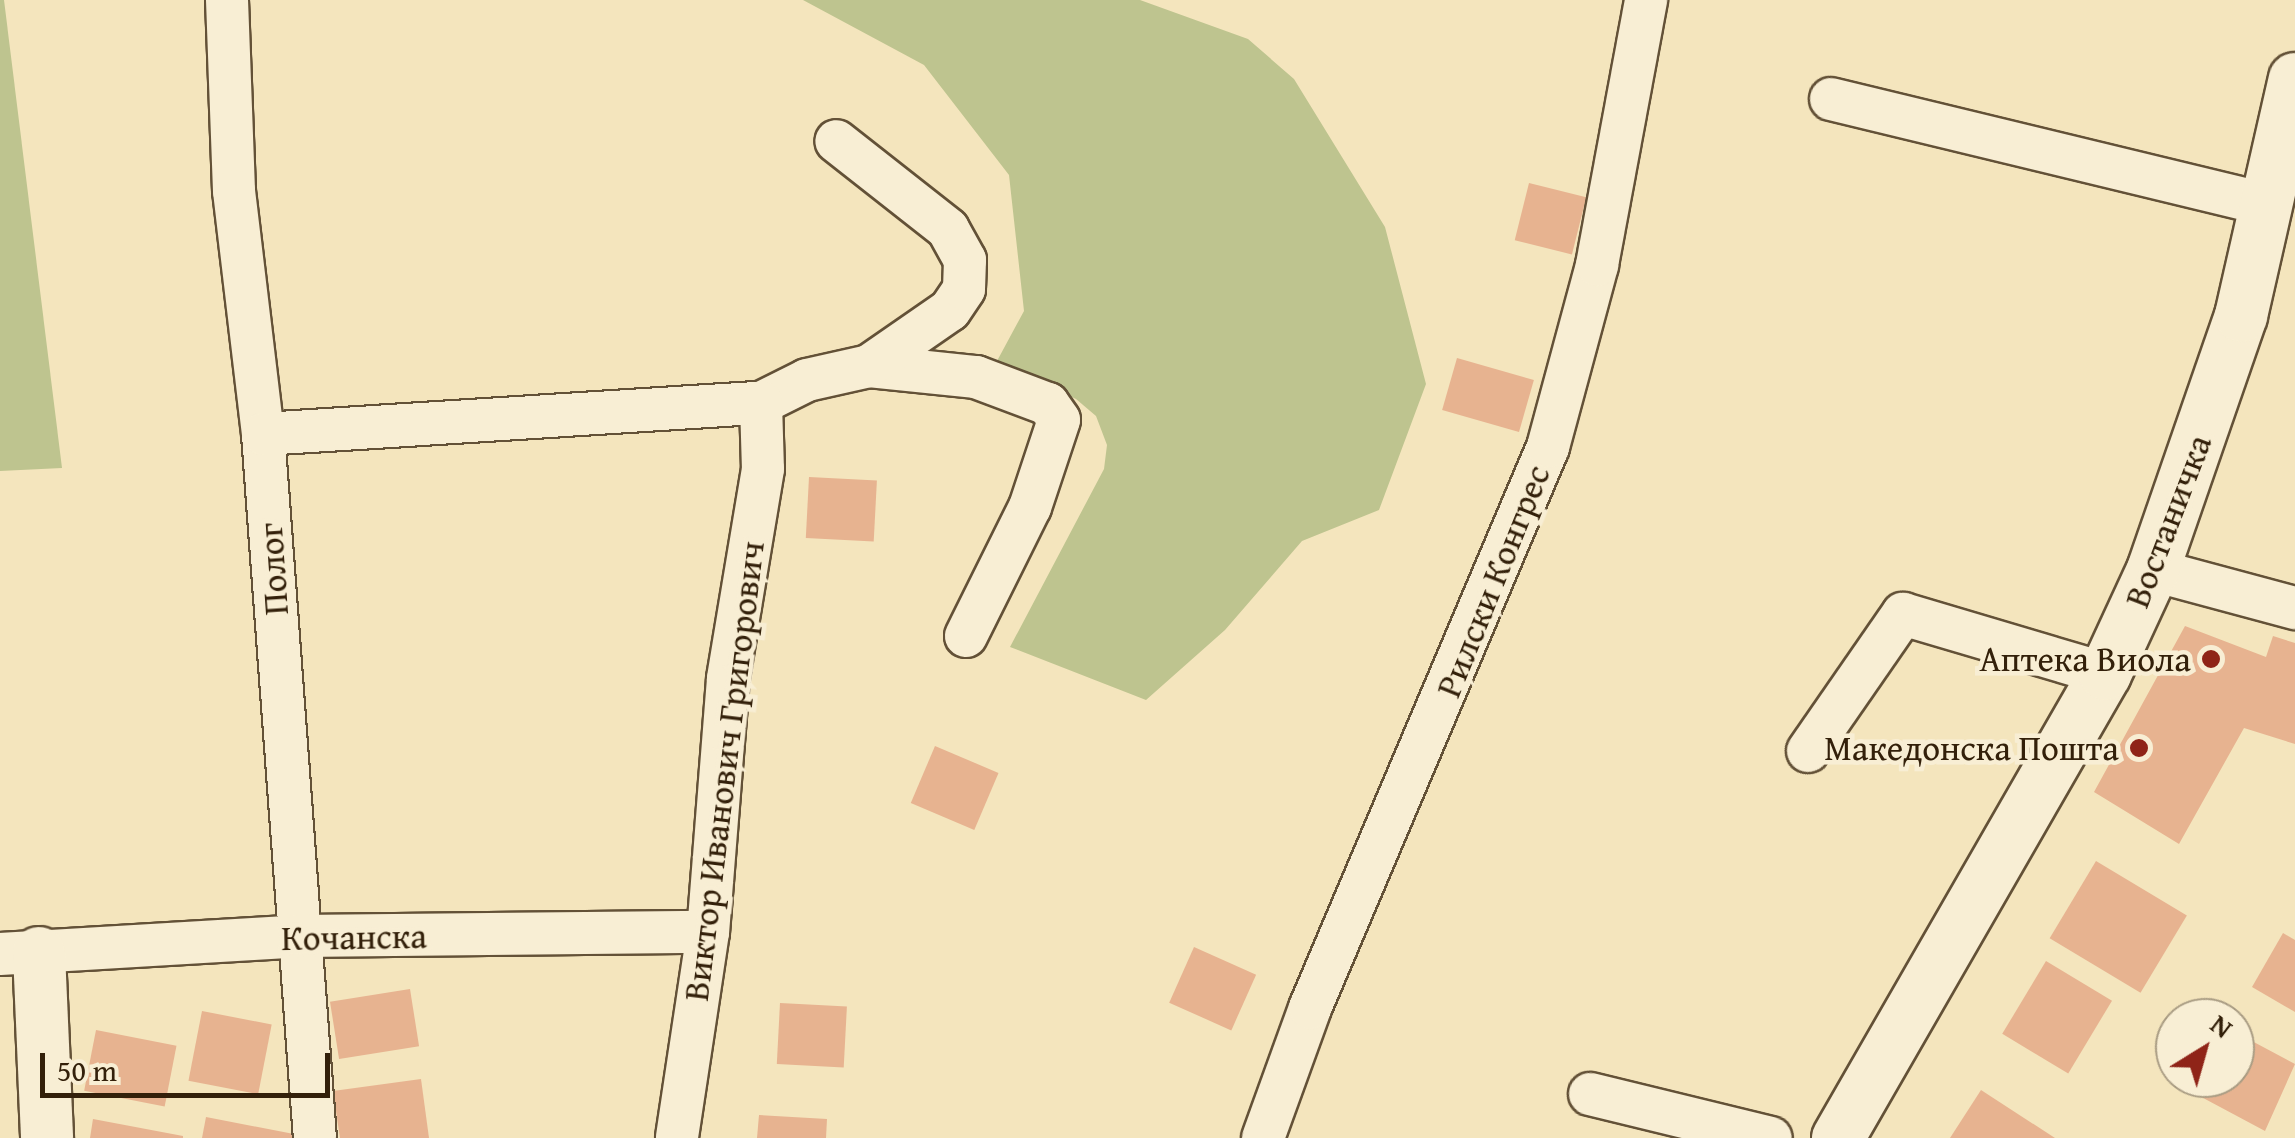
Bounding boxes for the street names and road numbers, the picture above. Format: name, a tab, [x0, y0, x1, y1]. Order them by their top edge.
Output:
street label: Востаничка	[2116, 429, 2220, 613]
street label: Рилски Конгрес	[1427, 459, 1559, 703]
street label: Полог	[249, 521, 297, 617]
street label: Виктор Иванович Григорович	[675, 539, 773, 1003]
street label: Кочанска	[281, 915, 427, 959]

